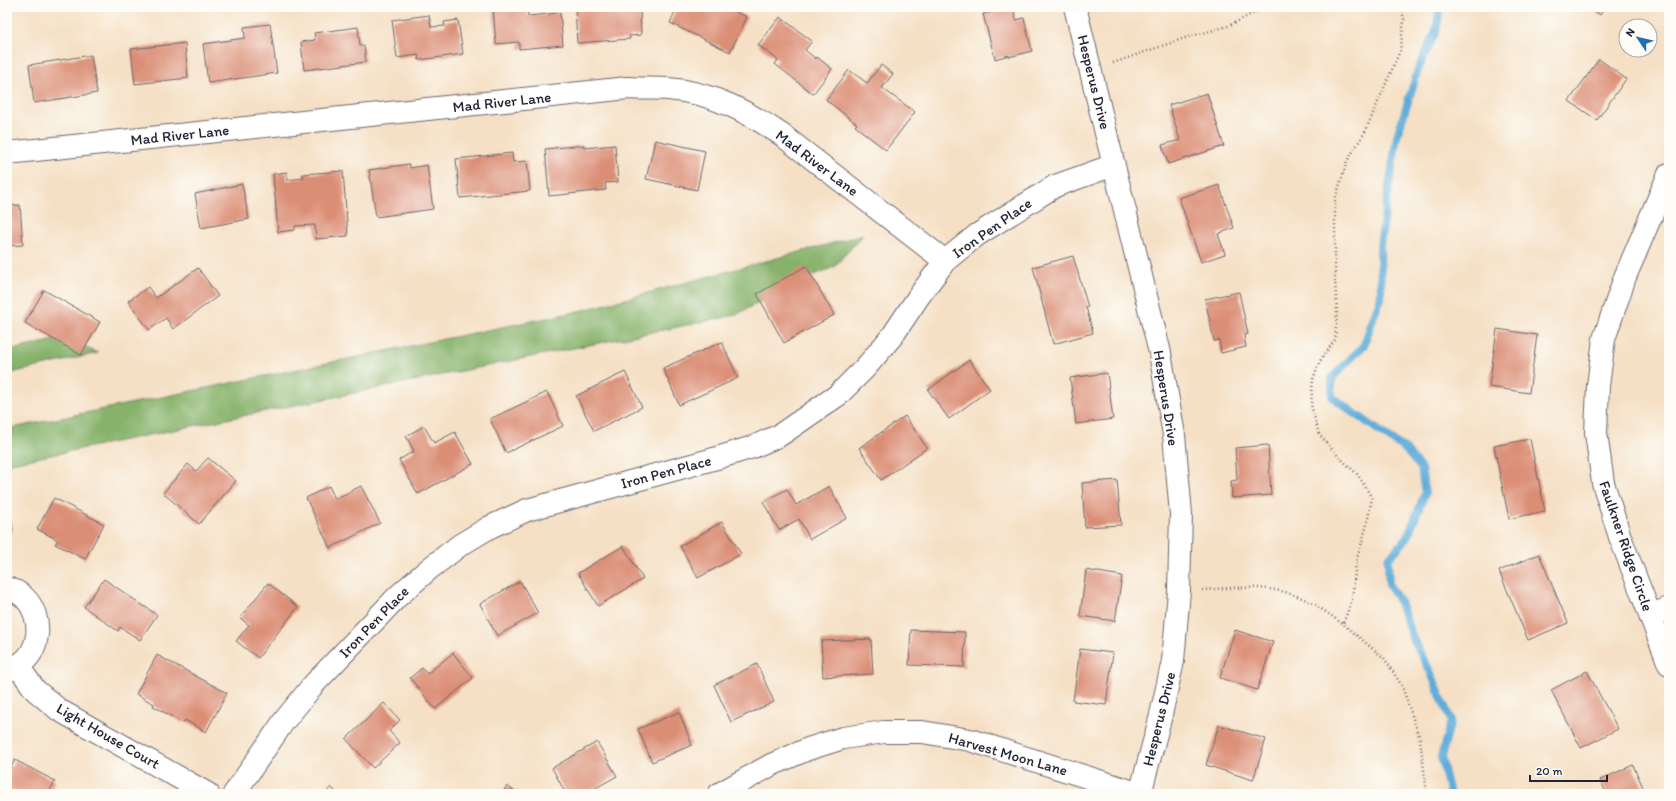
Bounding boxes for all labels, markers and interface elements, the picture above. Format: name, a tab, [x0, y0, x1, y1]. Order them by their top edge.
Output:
north arrow	[1618, 18, 1658, 58]
text: N	[1623, 26, 1638, 39]
street label: Hesperus Drive	[1074, 33, 1114, 131]
street label: Mad River Lane	[452, 88, 552, 116]
street label: Mad River Lane	[130, 121, 230, 149]
street label: Mad River Lane	[772, 126, 862, 200]
street label: Iron Pen Place	[949, 194, 1035, 262]
street label: Hesperus Drive	[1150, 349, 1182, 447]
street label: Iron Pen Place	[619, 451, 713, 493]
street label: Faulkner Ridge Circle	[1595, 478, 1657, 614]
street label: Iron Pen Place	[335, 582, 413, 662]
street label: Hesperus Drive	[1139, 670, 1179, 768]
street label: Light House Court	[53, 699, 163, 773]
street label: Harvest Moon Lane	[946, 728, 1070, 780]
scale bar	[1530, 757, 1607, 783]
text: 20 m	[1536, 764, 1563, 778]

